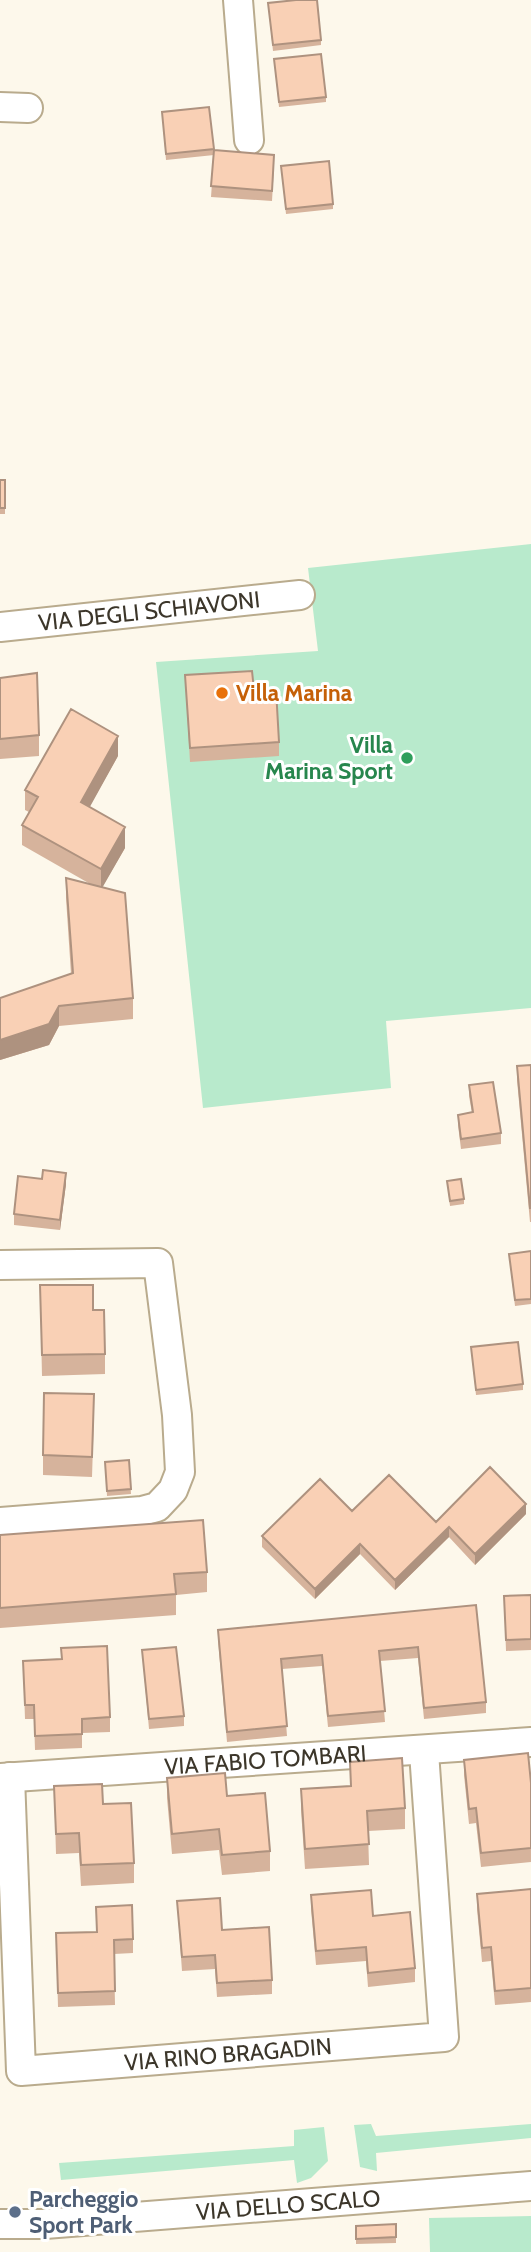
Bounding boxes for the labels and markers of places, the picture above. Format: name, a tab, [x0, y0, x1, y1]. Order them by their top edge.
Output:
place label: Villa Marina	[236, 679, 353, 707]
marker: Villa Marina	[214, 685, 230, 701]
place label: Villa Marina Sport	[265, 731, 394, 785]
marker: Villa Marina Sport	[399, 750, 415, 766]
place label: Parcheggio Sport Park	[29, 2185, 138, 2239]
marker: Parcheggio Sport Park	[7, 2204, 23, 2220]

